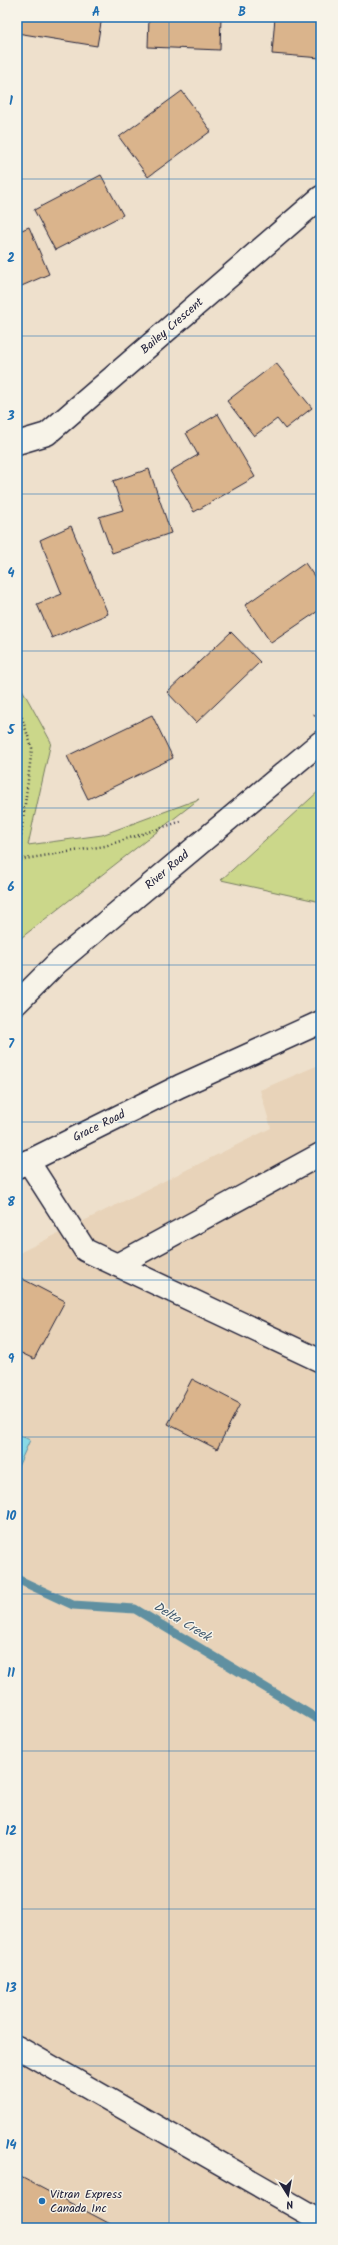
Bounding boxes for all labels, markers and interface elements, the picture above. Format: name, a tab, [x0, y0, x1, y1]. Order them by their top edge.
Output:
text: A	[92, 2, 100, 23]
text: B	[238, 2, 246, 23]
text: 1	[9, 91, 13, 112]
text: 2	[7, 248, 15, 269]
street label: Bailey Crescent	[136, 293, 208, 359]
text: 3	[6, 406, 15, 427]
text: 4	[7, 563, 15, 584]
text: 5	[7, 720, 16, 741]
street label: River Road	[141, 845, 194, 894]
text: 6	[7, 877, 15, 898]
text: 7	[8, 1034, 15, 1055]
street label: Grace Road	[69, 1105, 129, 1147]
text: 8	[7, 1192, 15, 1213]
text: 9	[8, 1349, 15, 1370]
text: 10	[6, 1506, 17, 1527]
water label: Delta Creek	[149, 1597, 216, 1648]
text: 11	[7, 1663, 15, 1684]
text: 12	[5, 1821, 17, 1842]
text: 13	[5, 1978, 17, 1999]
text: 14	[5, 2135, 17, 2156]
north arrow	[268, 2175, 308, 2215]
place label: Vitran Express Canada Inc	[50, 2185, 122, 2218]
text: N	[285, 2194, 295, 2213]
marker: Vitran Express Canada Inc	[37, 2196, 47, 2206]

